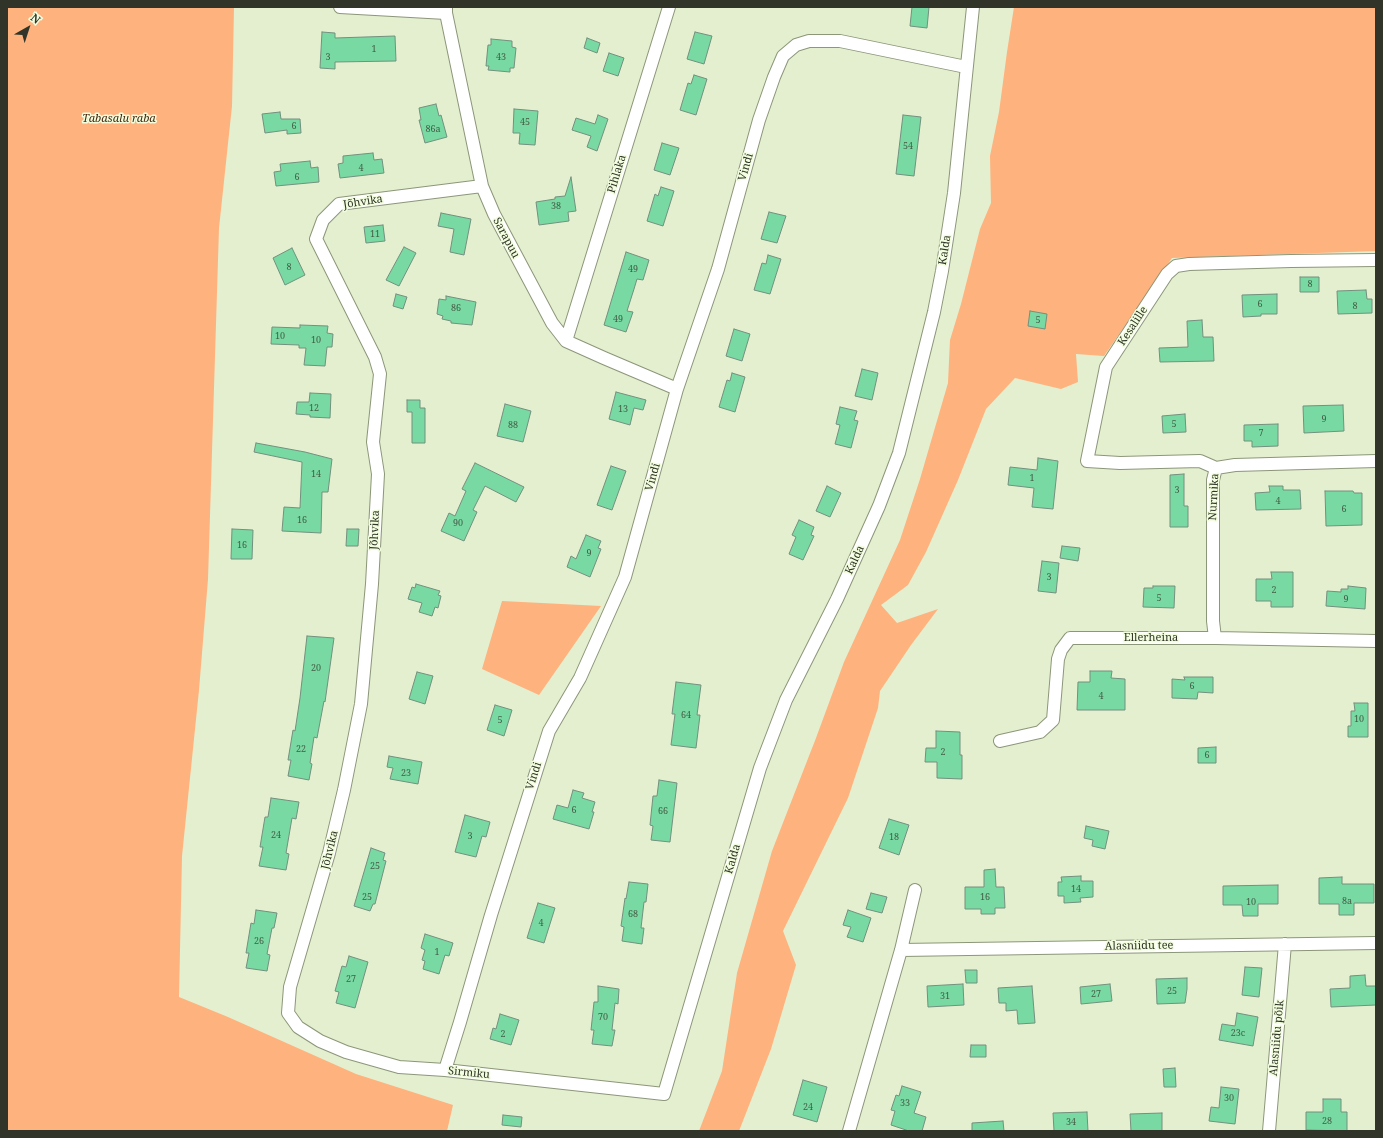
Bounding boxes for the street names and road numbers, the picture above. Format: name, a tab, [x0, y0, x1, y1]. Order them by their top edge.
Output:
street label: Vindi	[736, 152, 756, 182]
street label: Pihlaka	[605, 153, 629, 195]
street label: Jõhvika	[342, 192, 384, 212]
street label: Sarapuu	[490, 215, 522, 261]
street label: Kalda	[936, 234, 954, 266]
street label: Kesalille	[1115, 304, 1151, 348]
street label: Vindi	[643, 462, 663, 492]
street label: Nurmika	[1206, 473, 1222, 521]
street label: Jõhvika	[367, 510, 383, 550]
street label: Kalda	[843, 544, 867, 576]
street label: Ellerheina	[1124, 631, 1178, 645]
street label: Vindi	[523, 760, 545, 792]
street label: Jõhvika	[319, 829, 341, 871]
street label: Kalda	[722, 843, 744, 875]
street label: Alasniidu tee	[1105, 939, 1173, 953]
street label: Alasniidu põik	[1267, 1000, 1287, 1076]
street label: Sirmiku	[447, 1064, 491, 1082]

